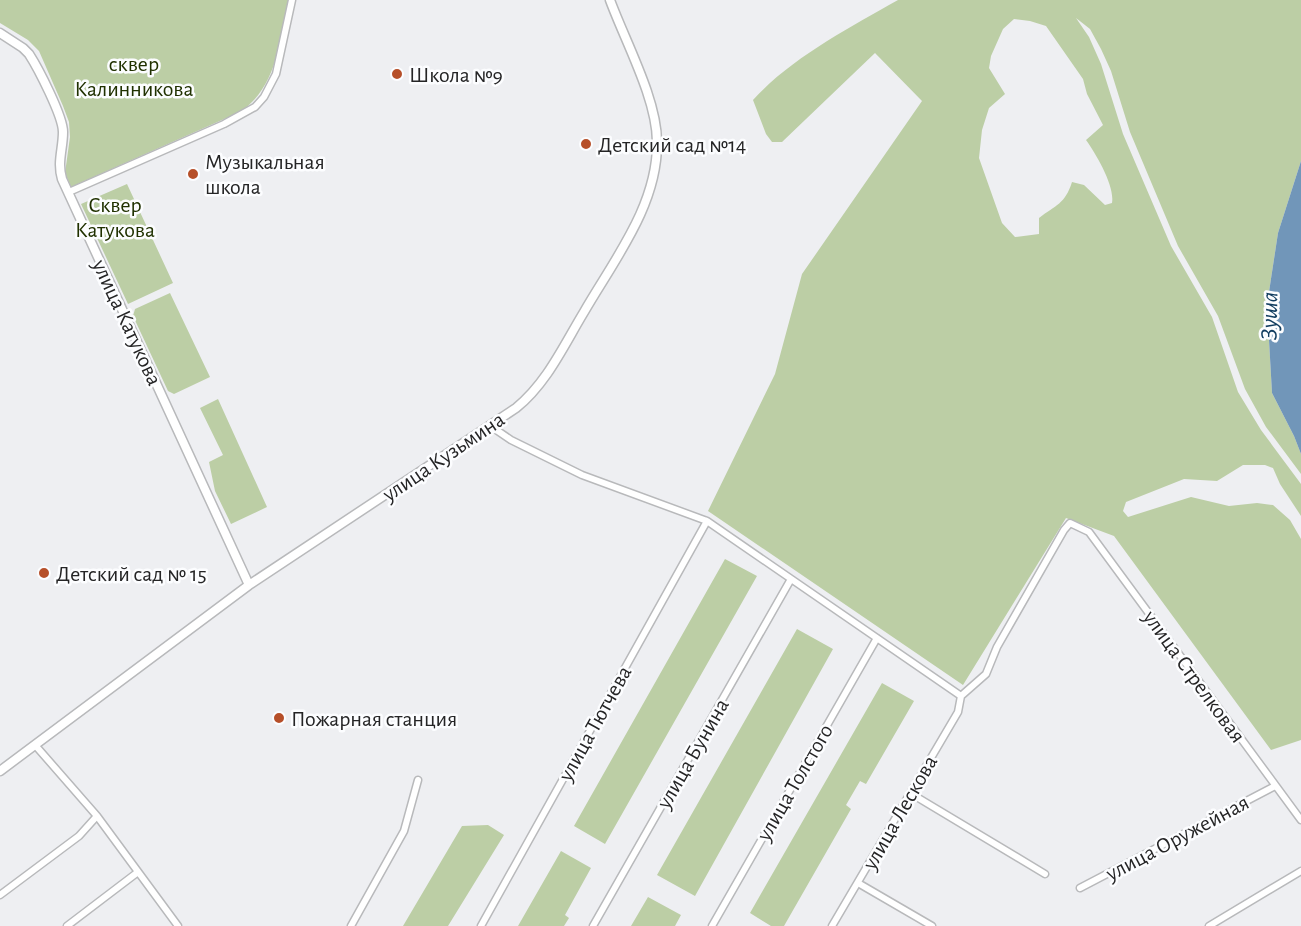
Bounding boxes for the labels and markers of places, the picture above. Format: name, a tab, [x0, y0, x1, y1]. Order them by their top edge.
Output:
place label: Школа №9	[409, 64, 503, 86]
marker: Школа №9	[390, 67, 404, 81]
place label: Детский сад №14	[598, 134, 746, 156]
marker: Детский сад №14	[579, 137, 593, 151]
place label: Музыкальная школа	[205, 151, 325, 198]
marker: Музыкальная школа	[186, 167, 200, 181]
place label: Детский сад № 15	[56, 563, 207, 585]
marker: Детский сад № 15	[37, 566, 51, 580]
place label: Пожарная станция	[291, 708, 457, 730]
marker: Пожарная станция	[272, 711, 286, 725]

